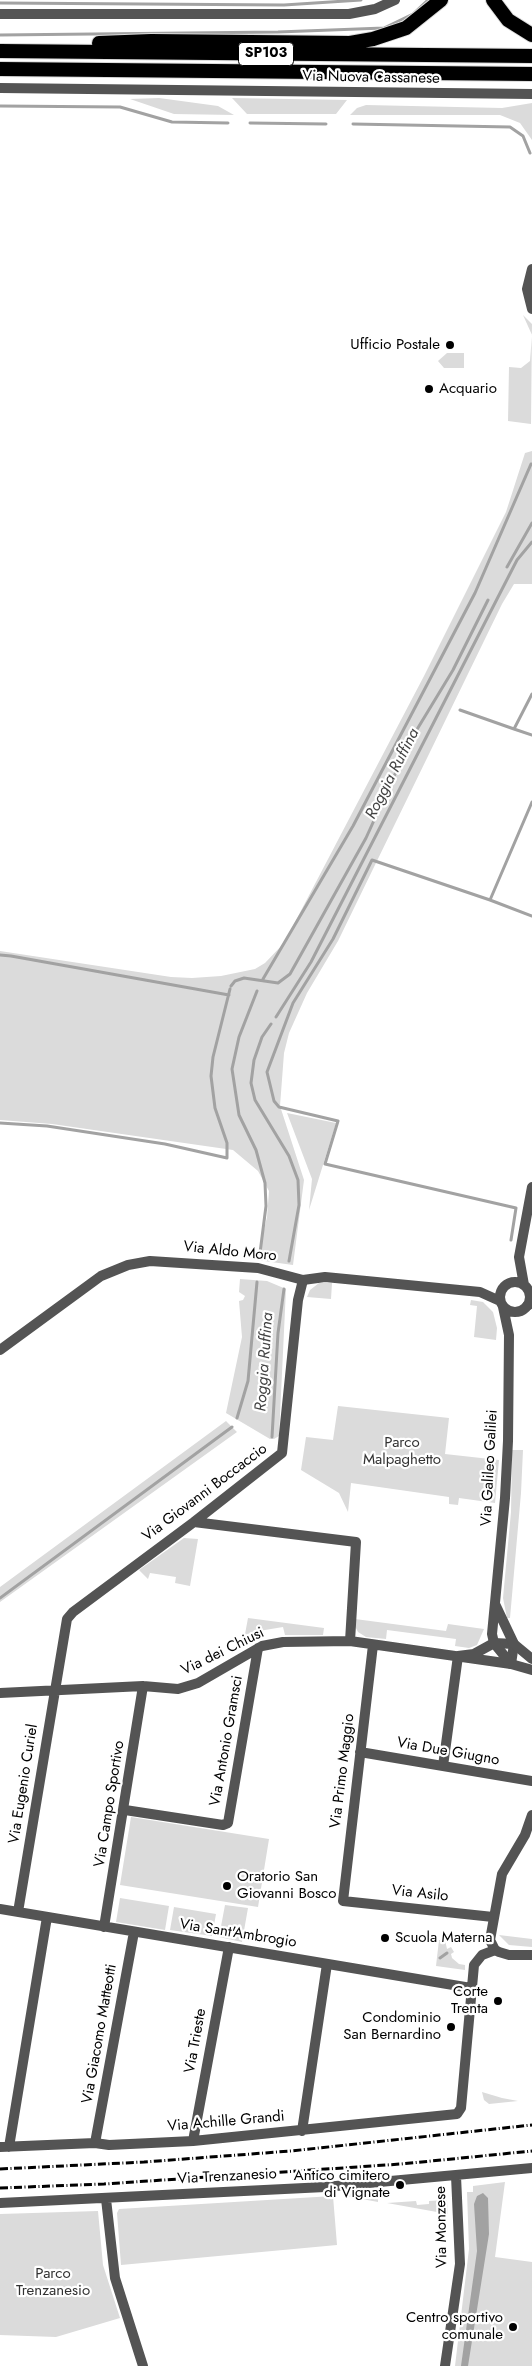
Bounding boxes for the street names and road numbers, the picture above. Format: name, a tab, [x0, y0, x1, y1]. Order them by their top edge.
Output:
road number: SP103	[238, 42, 294, 66]
street label: Via Nuova Cassanese	[302, 68, 440, 88]
street label: Via Aldo Moro	[183, 1238, 277, 1266]
street label: Via Galileo Galilei	[478, 1409, 502, 1527]
street label: Via Giovanni Boccaccio	[139, 1440, 271, 1546]
street label: Via dei Chiusi	[179, 1624, 267, 1680]
street label: Via Antonio Gramsci	[207, 1674, 247, 1808]
street label: Via Primo Maggio	[327, 1713, 359, 1829]
street label: Via Eugenio Curiel	[6, 1723, 42, 1845]
street label: Via Due Giugno	[395, 1734, 501, 1770]
street label: Via Campo Sportivo	[91, 1739, 129, 1869]
street label: Via Asilo	[391, 1882, 449, 1906]
street label: Via Sant'Ambrogio	[178, 1916, 298, 1952]
street label: Via Giacomo Matteotti	[79, 1963, 121, 2105]
street label: Via Trieste	[181, 2007, 211, 2075]
street label: Via Achille Grandi	[167, 2108, 285, 2136]
street label: Via Trenzanesio	[177, 2165, 277, 2189]
street label: Via Monzese	[432, 2186, 452, 2268]

